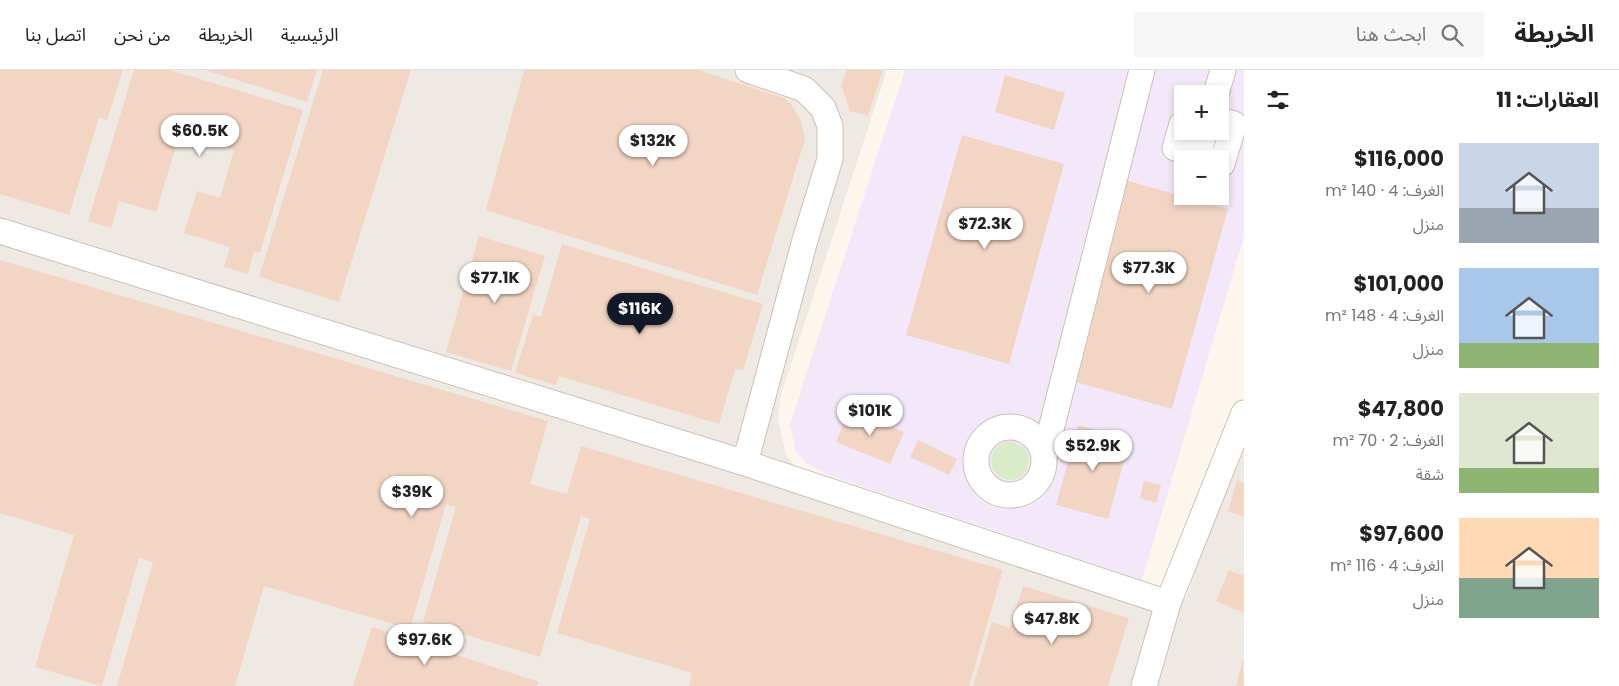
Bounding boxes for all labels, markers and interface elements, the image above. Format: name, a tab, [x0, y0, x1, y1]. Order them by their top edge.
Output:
search box	[1134, 12, 1484, 57]
text: الخريطة	[1514, 17, 1594, 50]
text: ابحث هنا	[1356, 21, 1426, 48]
icon: search	[1438, 21, 1466, 49]
text: اتصل بنا	[25, 22, 86, 47]
text: من نحن	[114, 22, 171, 47]
text: الخريطة	[199, 22, 253, 47]
text: الرئيسية	[281, 22, 339, 47]
map controls	[1174, 85, 1229, 205]
button: +	[1174, 85, 1229, 140]
text: العقارات: 11	[1496, 85, 1599, 114]
icon: filters	[1264, 86, 1292, 114]
pin: $60.5K	[159, 114, 241, 157]
text: $60.5K	[171, 119, 229, 142]
pin: $132K	[618, 124, 688, 167]
text: $132K	[630, 129, 676, 152]
text: $116,000	[1354, 144, 1444, 173]
button: −	[1174, 150, 1229, 205]
icon: home	[1499, 163, 1559, 223]
text: الغرف: 4 · 140 m²	[1325, 179, 1444, 202]
pin: $72.3K	[944, 208, 1026, 250]
text: $72.3K	[958, 212, 1012, 235]
text: منزل	[1413, 213, 1444, 236]
pin: $77.3K	[1108, 252, 1190, 294]
text: $77.3K	[1123, 256, 1176, 279]
pin: $77.1K	[454, 262, 536, 304]
text: $77.1K	[470, 266, 520, 289]
text: $101,000	[1354, 269, 1444, 298]
icon: home	[1499, 288, 1559, 348]
pin: $116K	[605, 292, 675, 335]
text: $116K	[618, 297, 662, 320]
text: الغرف: 4 · 148 m²	[1325, 304, 1444, 327]
text: منزل	[1413, 338, 1444, 361]
pin: $101K	[835, 394, 905, 437]
text: $47,800	[1358, 394, 1444, 423]
text: $101K	[848, 399, 892, 422]
icon: home	[1499, 413, 1559, 473]
text: الغرف: 2 · 70 m²	[1332, 429, 1444, 452]
pin: $52.9K	[1052, 430, 1134, 472]
text: $52.9K	[1065, 434, 1121, 457]
text: شقة	[1416, 463, 1444, 486]
pin: $39K	[382, 476, 442, 518]
text: $39K	[391, 480, 433, 503]
text: $97,600	[1359, 519, 1444, 548]
icon: home	[1499, 538, 1559, 598]
text: الغرف: 4 · 116 m²	[1330, 554, 1444, 577]
text: منزل	[1413, 588, 1444, 611]
pin: $47.8K	[1011, 602, 1093, 645]
text: $47.8K	[1024, 607, 1080, 630]
pin: $97.6K	[384, 624, 466, 666]
text: $97.6K	[398, 628, 452, 651]

